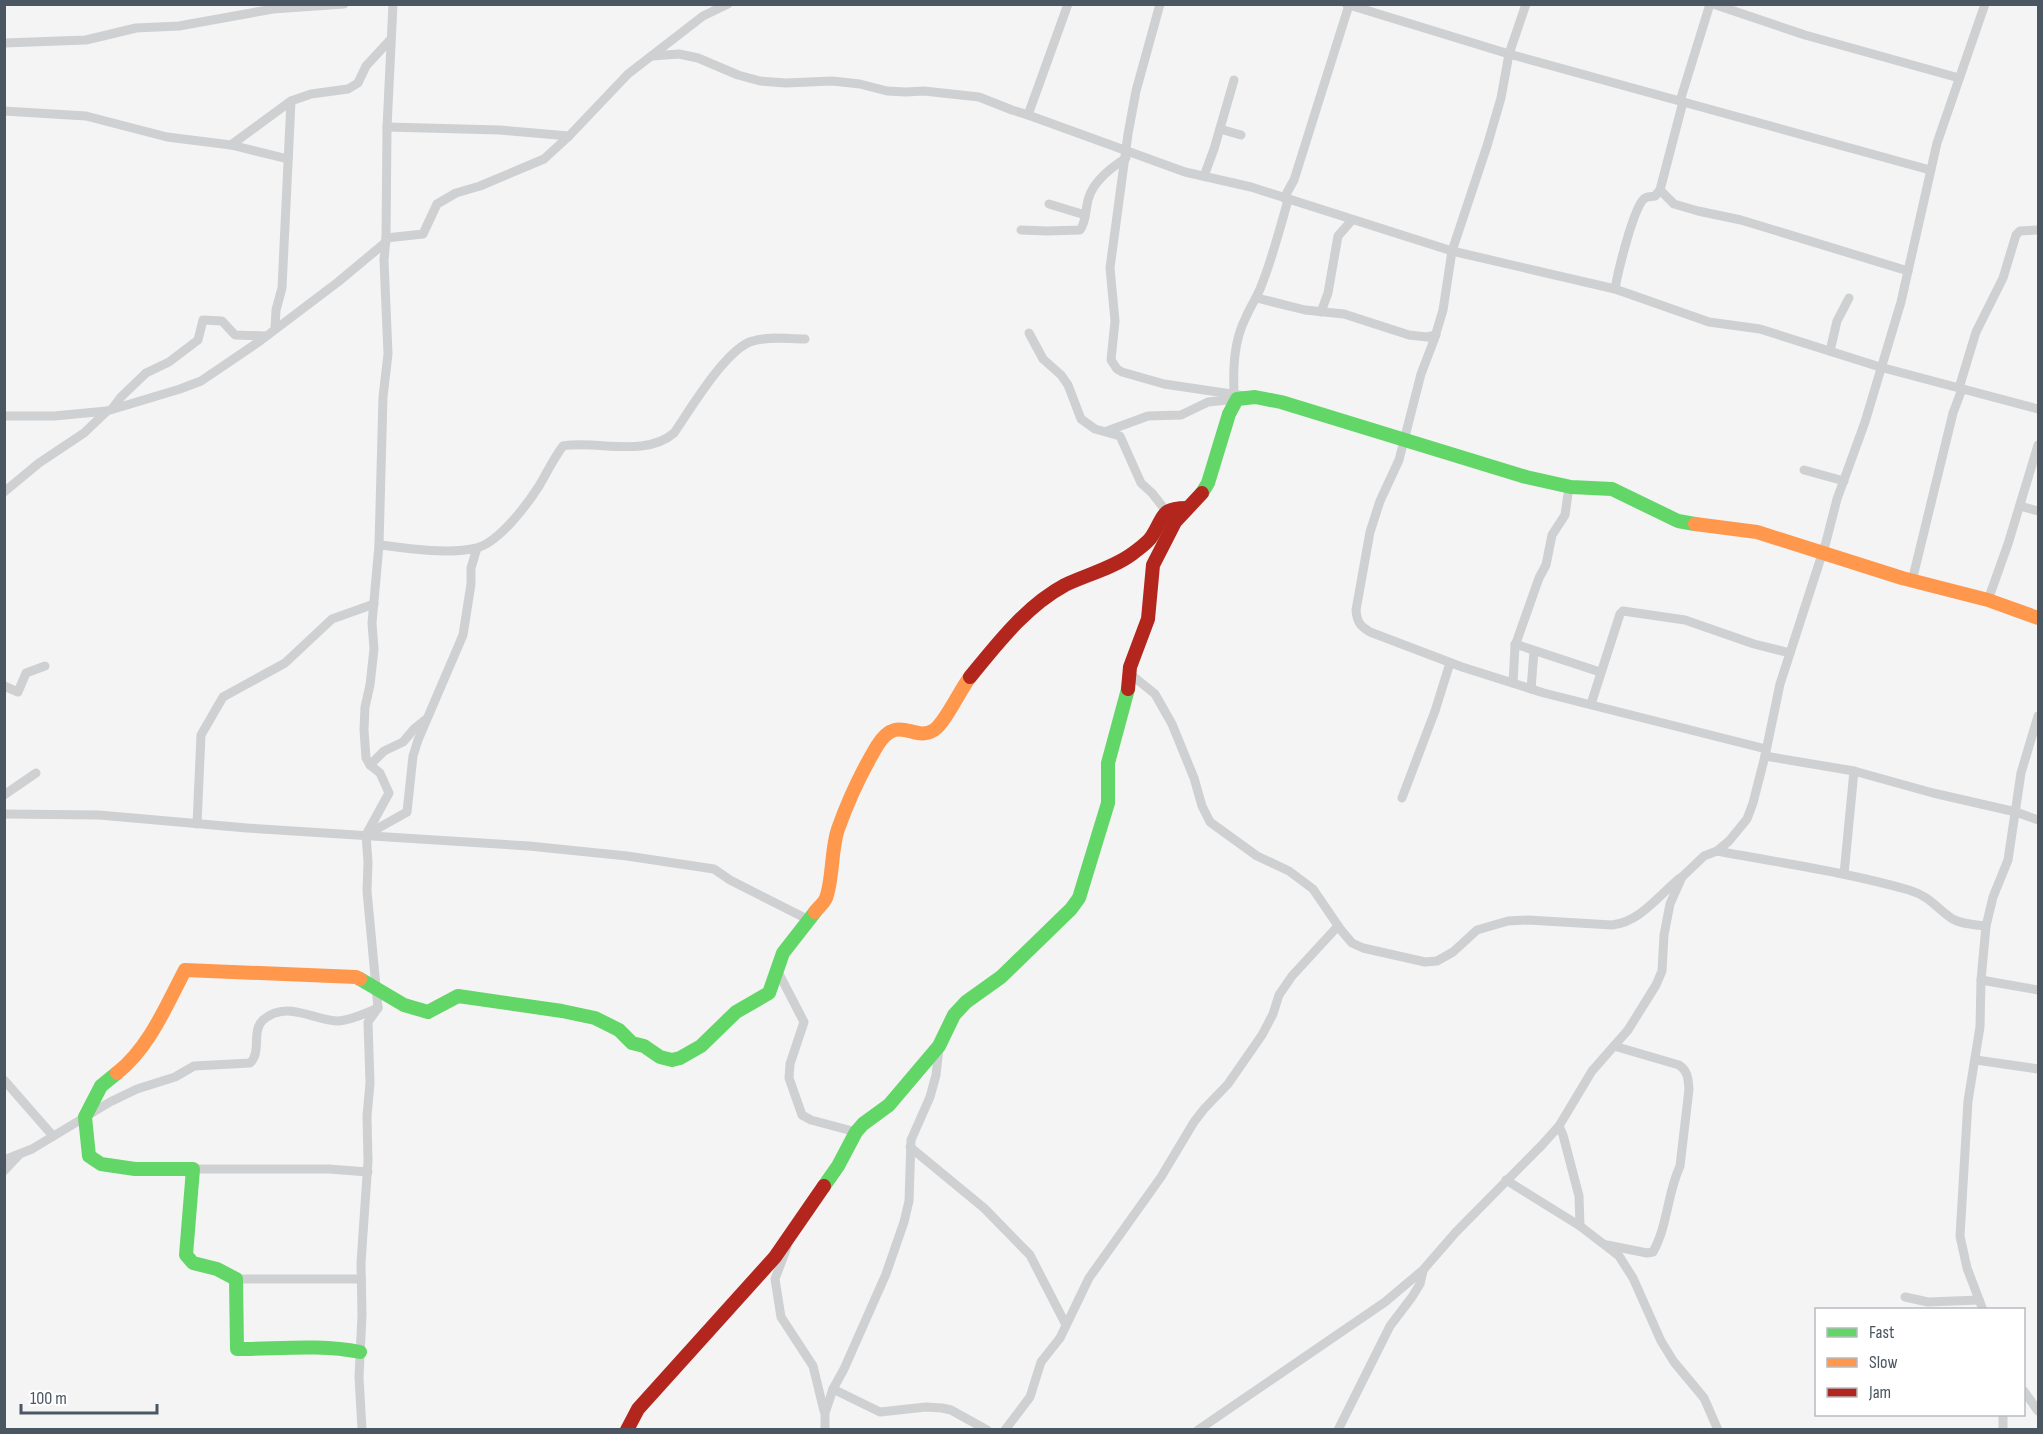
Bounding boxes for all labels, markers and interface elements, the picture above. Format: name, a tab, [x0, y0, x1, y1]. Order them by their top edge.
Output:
legend	[1815, 1308, 2025, 1416]
text: Fast	[1869, 1322, 1895, 1343]
text: Slow	[1869, 1352, 1898, 1373]
scale bar	[21, 1377, 158, 1415]
text: Jam	[1868, 1382, 1891, 1403]
text: 100 m	[30, 1388, 67, 1409]

